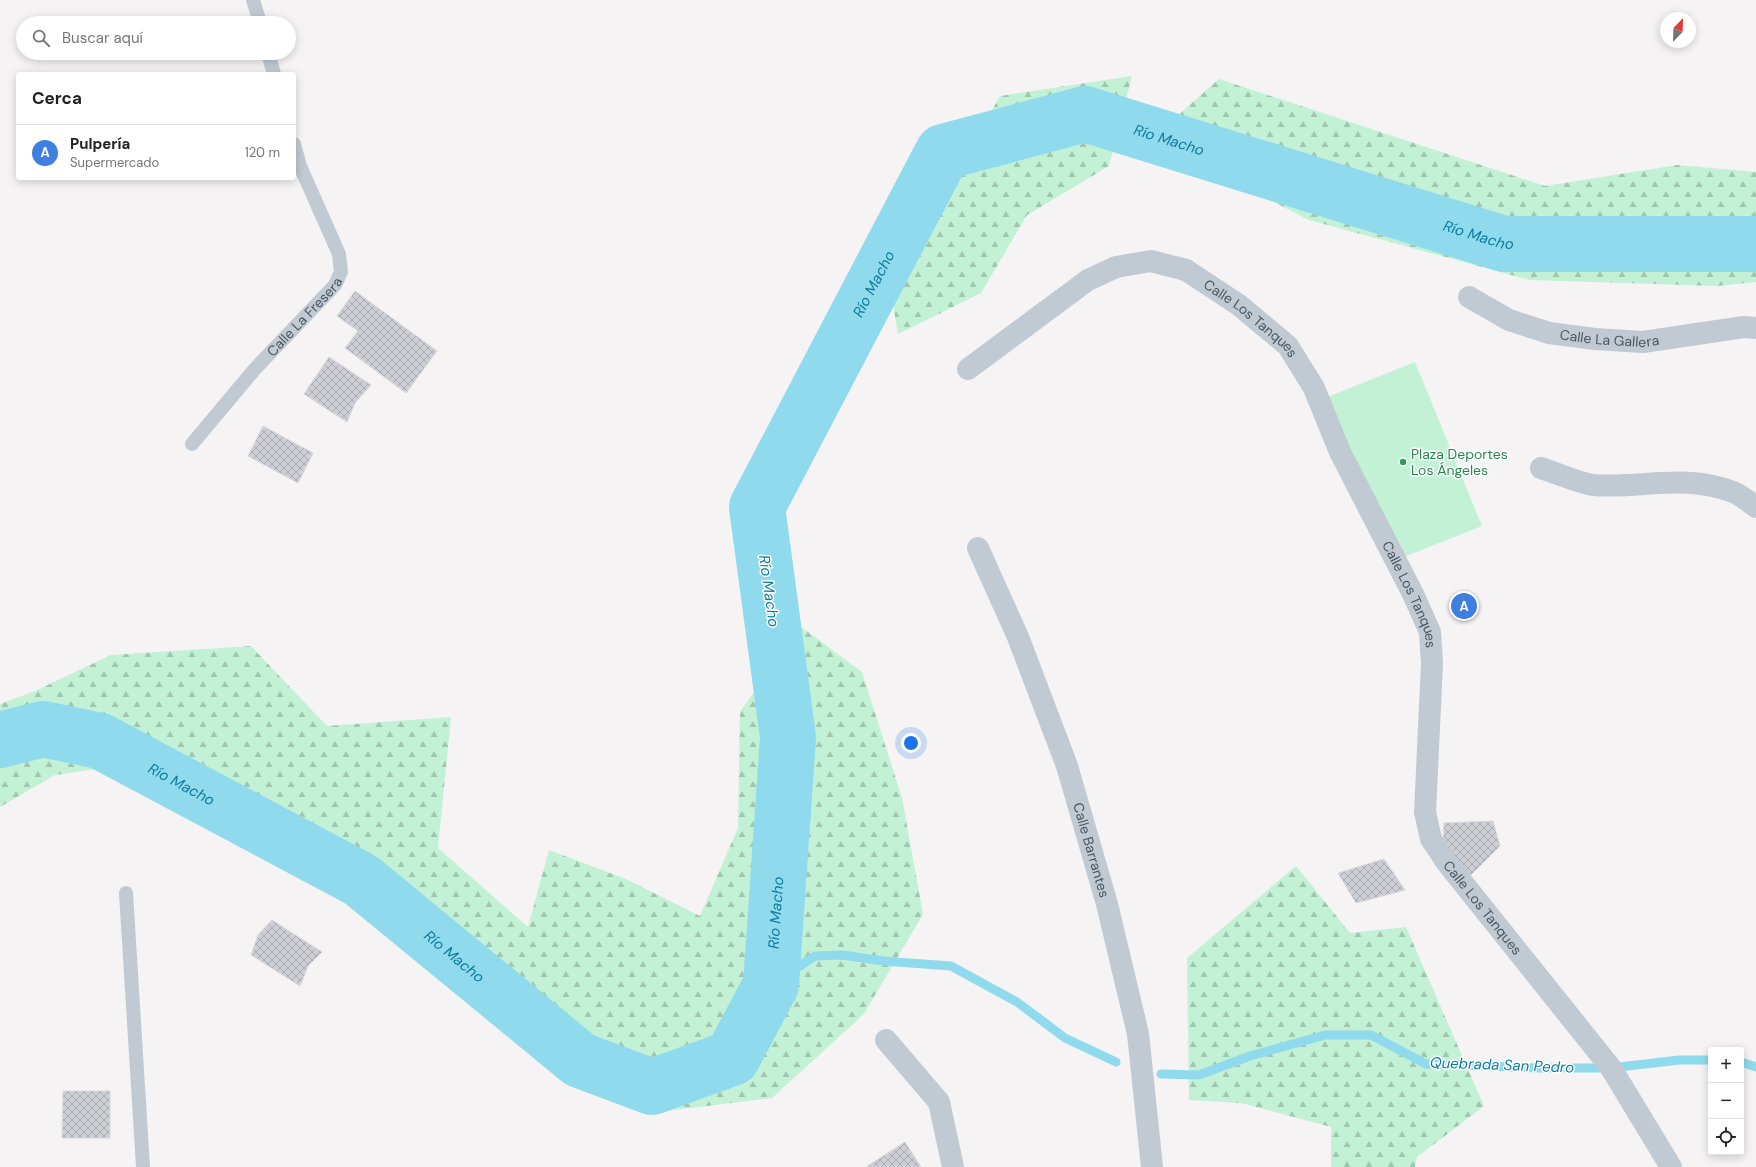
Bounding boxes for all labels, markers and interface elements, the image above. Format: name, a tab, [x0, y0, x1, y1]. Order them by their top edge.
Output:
north arrow	[1660, 12, 1696, 48]
search box	[16, 16, 296, 60]
icon: search	[30, 27, 52, 49]
text: Buscar aquí	[62, 28, 143, 48]
text: Cerca	[32, 87, 82, 109]
water label: Río Macho	[1131, 120, 1207, 160]
text: Pulpería	[70, 134, 130, 154]
text: A	[40, 144, 50, 161]
text: 120 m	[245, 144, 280, 161]
text: Supermercado	[70, 154, 159, 171]
water label: Río Macho	[1441, 216, 1514, 254]
water label: Río Macho	[848, 247, 900, 321]
street label: Calle La Fresera	[263, 275, 346, 360]
street label: Calle Los Tanques	[1200, 275, 1302, 361]
street label: Calle La Gallera	[1559, 325, 1660, 351]
place label: Plaza Deportes Los Ángeles	[1411, 445, 1508, 479]
marker: Plaza Deportes Los Ángeles	[1398, 457, 1408, 467]
street label: Calle Los Tanques	[1378, 538, 1440, 648]
water label: Río Macho	[754, 554, 784, 628]
pin: A	[1451, 591, 1477, 621]
your location	[901, 733, 921, 753]
water label: Río Macho	[145, 759, 218, 810]
street label: Calle Barrantes	[1069, 800, 1114, 900]
street label: Calle Los Tanques	[1439, 857, 1526, 959]
water label: Río Macho	[763, 876, 788, 950]
water label: Río Macho	[420, 926, 489, 987]
map controls	[1708, 1047, 1744, 1155]
button: +	[1708, 1047, 1744, 1083]
water label: Quebrada San Pedro	[1430, 1052, 1574, 1078]
button: −	[1708, 1083, 1744, 1119]
button: locate	[1708, 1119, 1744, 1155]

